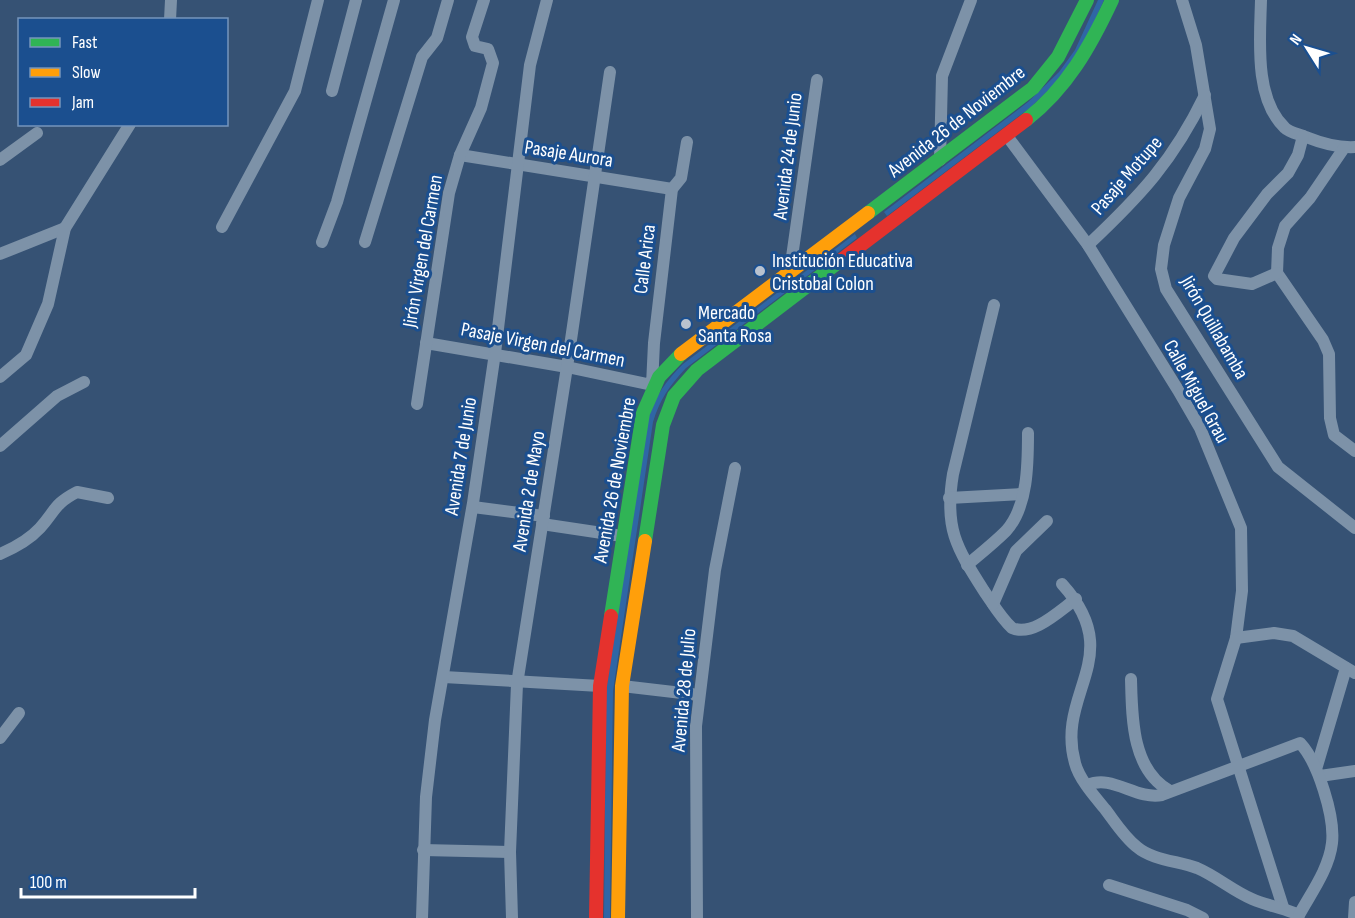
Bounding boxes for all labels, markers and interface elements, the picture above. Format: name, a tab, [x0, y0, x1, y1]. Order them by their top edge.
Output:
legend	[18, 18, 228, 126]
north arrow	[1277, 18, 1337, 78]
text: N	[1286, 31, 1306, 49]
text: Fast	[72, 32, 98, 53]
street label: Avenida 26 de Noviembre	[882, 61, 1030, 183]
text: Slow	[72, 62, 101, 83]
street label: Avenida 24 de Junio	[768, 91, 808, 222]
text: Jam	[71, 92, 94, 113]
street label: Pasaje Motupe	[1086, 131, 1167, 220]
street label: Pasaje Aurora	[523, 135, 615, 173]
street label: Jirón Virgen del Carmen	[398, 173, 448, 330]
street label: Calle Arica	[629, 223, 661, 295]
place label: Institución Educativa Cristobal Colon	[772, 249, 913, 296]
marker: Institución Educativa Cristobal Colon	[753, 264, 767, 278]
street label: Jirón Quillabamba	[1174, 271, 1253, 383]
place label: Mercado Santa Rosa	[698, 301, 772, 348]
street label: Pasaje Virgen del Carmen	[459, 317, 627, 373]
marker: Mercado Santa Rosa	[679, 317, 693, 331]
street label: Calle Miguel Grau	[1158, 336, 1234, 447]
street label: Avenida 7 de Junio	[440, 395, 482, 518]
street label: Avenida 26 de Noviembre	[588, 396, 641, 566]
street label: Avenida 2 de Mayo	[507, 429, 550, 554]
street label: Avenida 28 de Julio	[667, 627, 701, 754]
scale bar	[21, 861, 195, 899]
text: 100 m	[30, 872, 67, 893]

